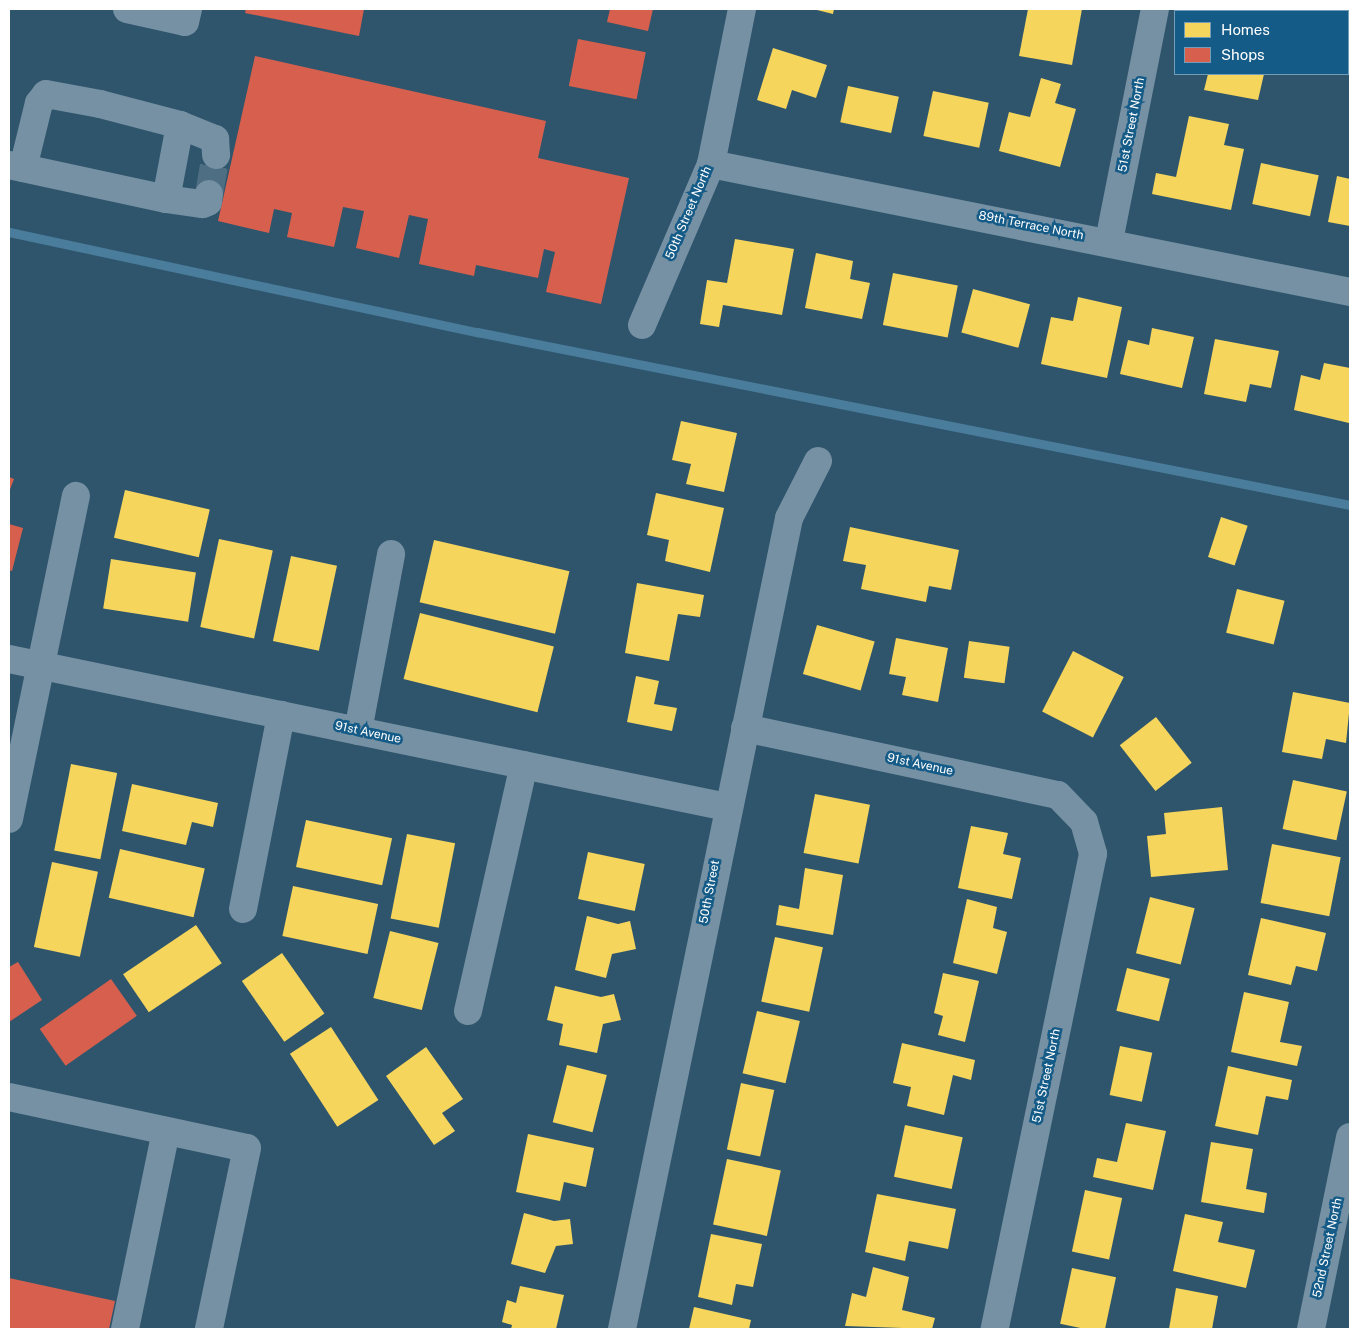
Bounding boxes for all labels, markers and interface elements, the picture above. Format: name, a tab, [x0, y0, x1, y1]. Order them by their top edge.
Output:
legend	[1174, 10, 1349, 75]
text: Homes	[1221, 21, 1270, 38]
text: Shops	[1221, 46, 1265, 63]
street label: 51st Street North	[1116, 77, 1148, 173]
street label: 50th Street North	[663, 164, 715, 262]
street label: 89th Terrace North	[977, 209, 1085, 243]
street label: 91st Avenue	[334, 719, 402, 747]
street label: 91st Avenue	[886, 751, 954, 779]
street label: 50th Street	[697, 859, 723, 925]
street label: 51st Street North	[1030, 1028, 1064, 1124]
street label: 52nd Street North	[1310, 1197, 1346, 1299]

